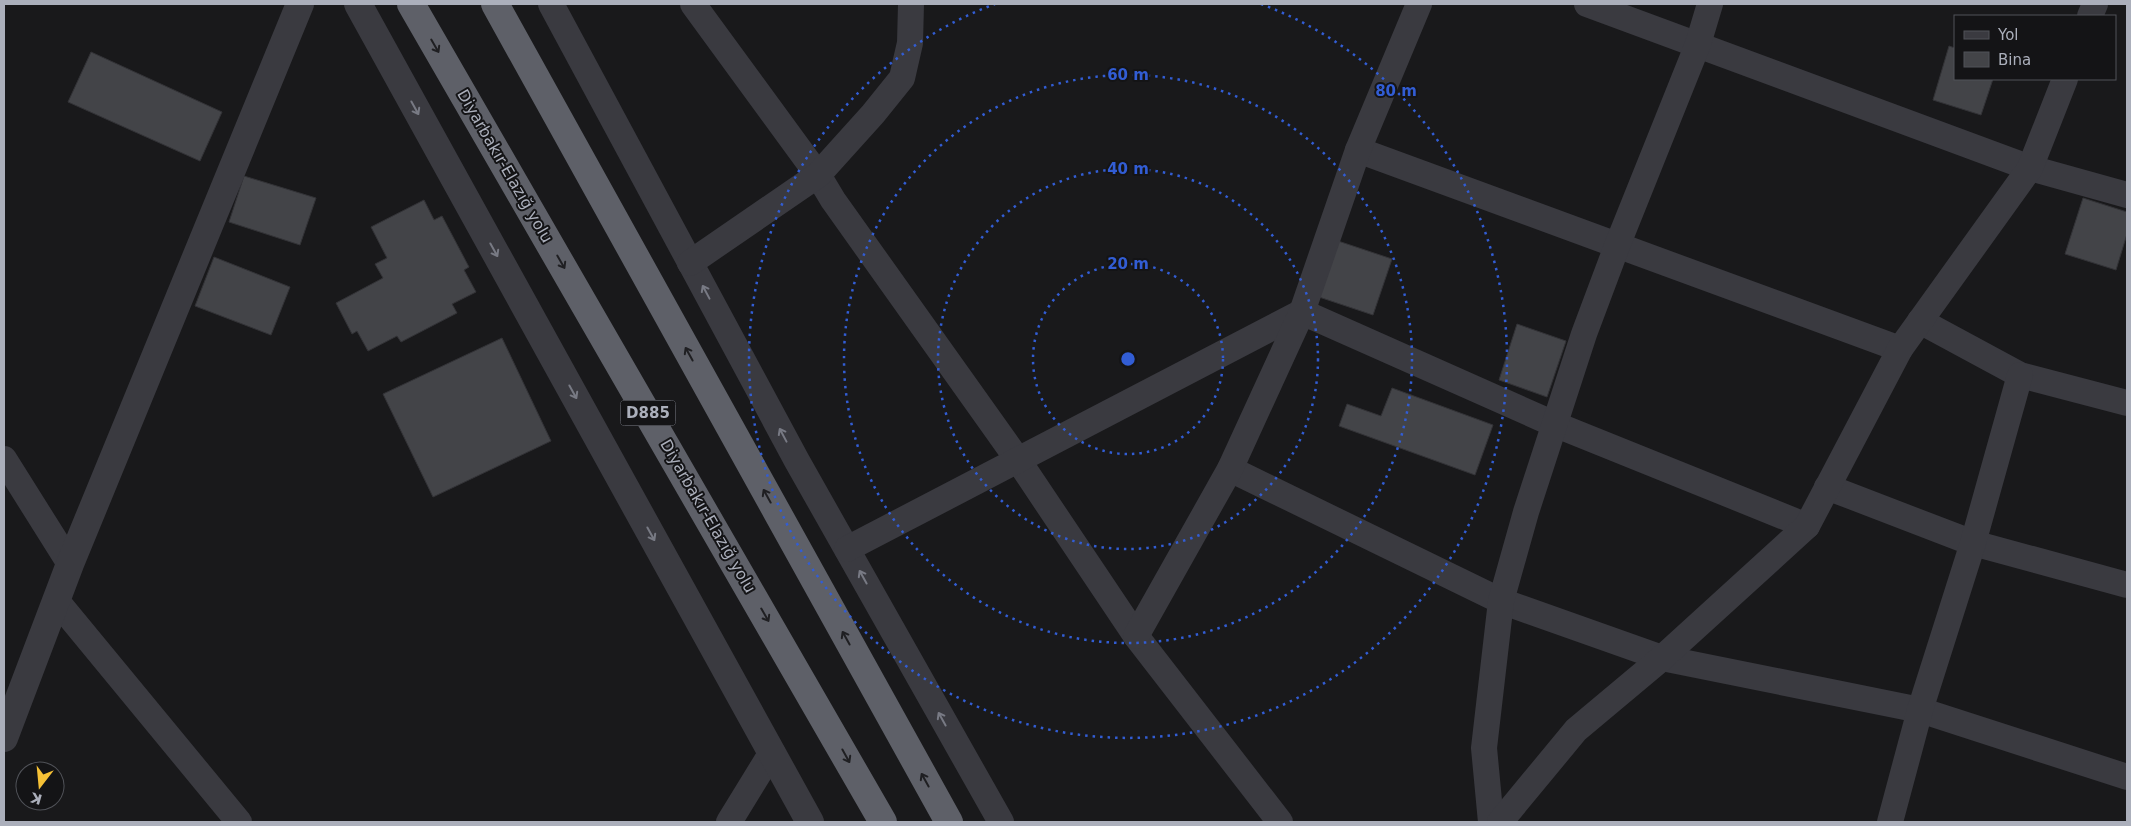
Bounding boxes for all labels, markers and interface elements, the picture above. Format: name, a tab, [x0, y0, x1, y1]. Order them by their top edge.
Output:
legend	[1954, 15, 2116, 80]
text: Yol	[1997, 26, 2019, 44]
one-way arrow	[431, 39, 441, 53]
text: Bina	[1998, 51, 2031, 69]
text: 60 m	[1107, 66, 1149, 84]
text: 80 m	[1375, 82, 1417, 100]
street label: Diyarbakır-Elazığ yolu	[453, 86, 557, 246]
one-way arrow	[410, 100, 420, 115]
text: 40 m	[1107, 160, 1149, 178]
one-way arrow	[490, 242, 499, 257]
one-way arrow	[556, 255, 566, 269]
text: 20 m	[1107, 255, 1149, 273]
one-way arrow	[701, 286, 711, 300]
one-way arrow	[683, 347, 693, 361]
centre of rings	[1119, 350, 1137, 368]
one-way arrow	[568, 384, 578, 399]
road number: D885	[620, 400, 676, 426]
one-way arrow	[778, 428, 788, 443]
street label: Diyarbakır-Elazığ yolu	[656, 436, 760, 596]
one-way arrow	[762, 489, 772, 503]
one-way arrow	[646, 527, 656, 542]
one-way arrow	[857, 571, 867, 585]
one-way arrow	[761, 607, 771, 621]
one-way arrow	[841, 631, 851, 645]
one-way arrow	[937, 712, 947, 726]
one-way arrow	[842, 748, 851, 763]
north arrow	[15, 761, 65, 811]
one-way arrow	[920, 773, 930, 787]
text: K	[28, 789, 44, 808]

